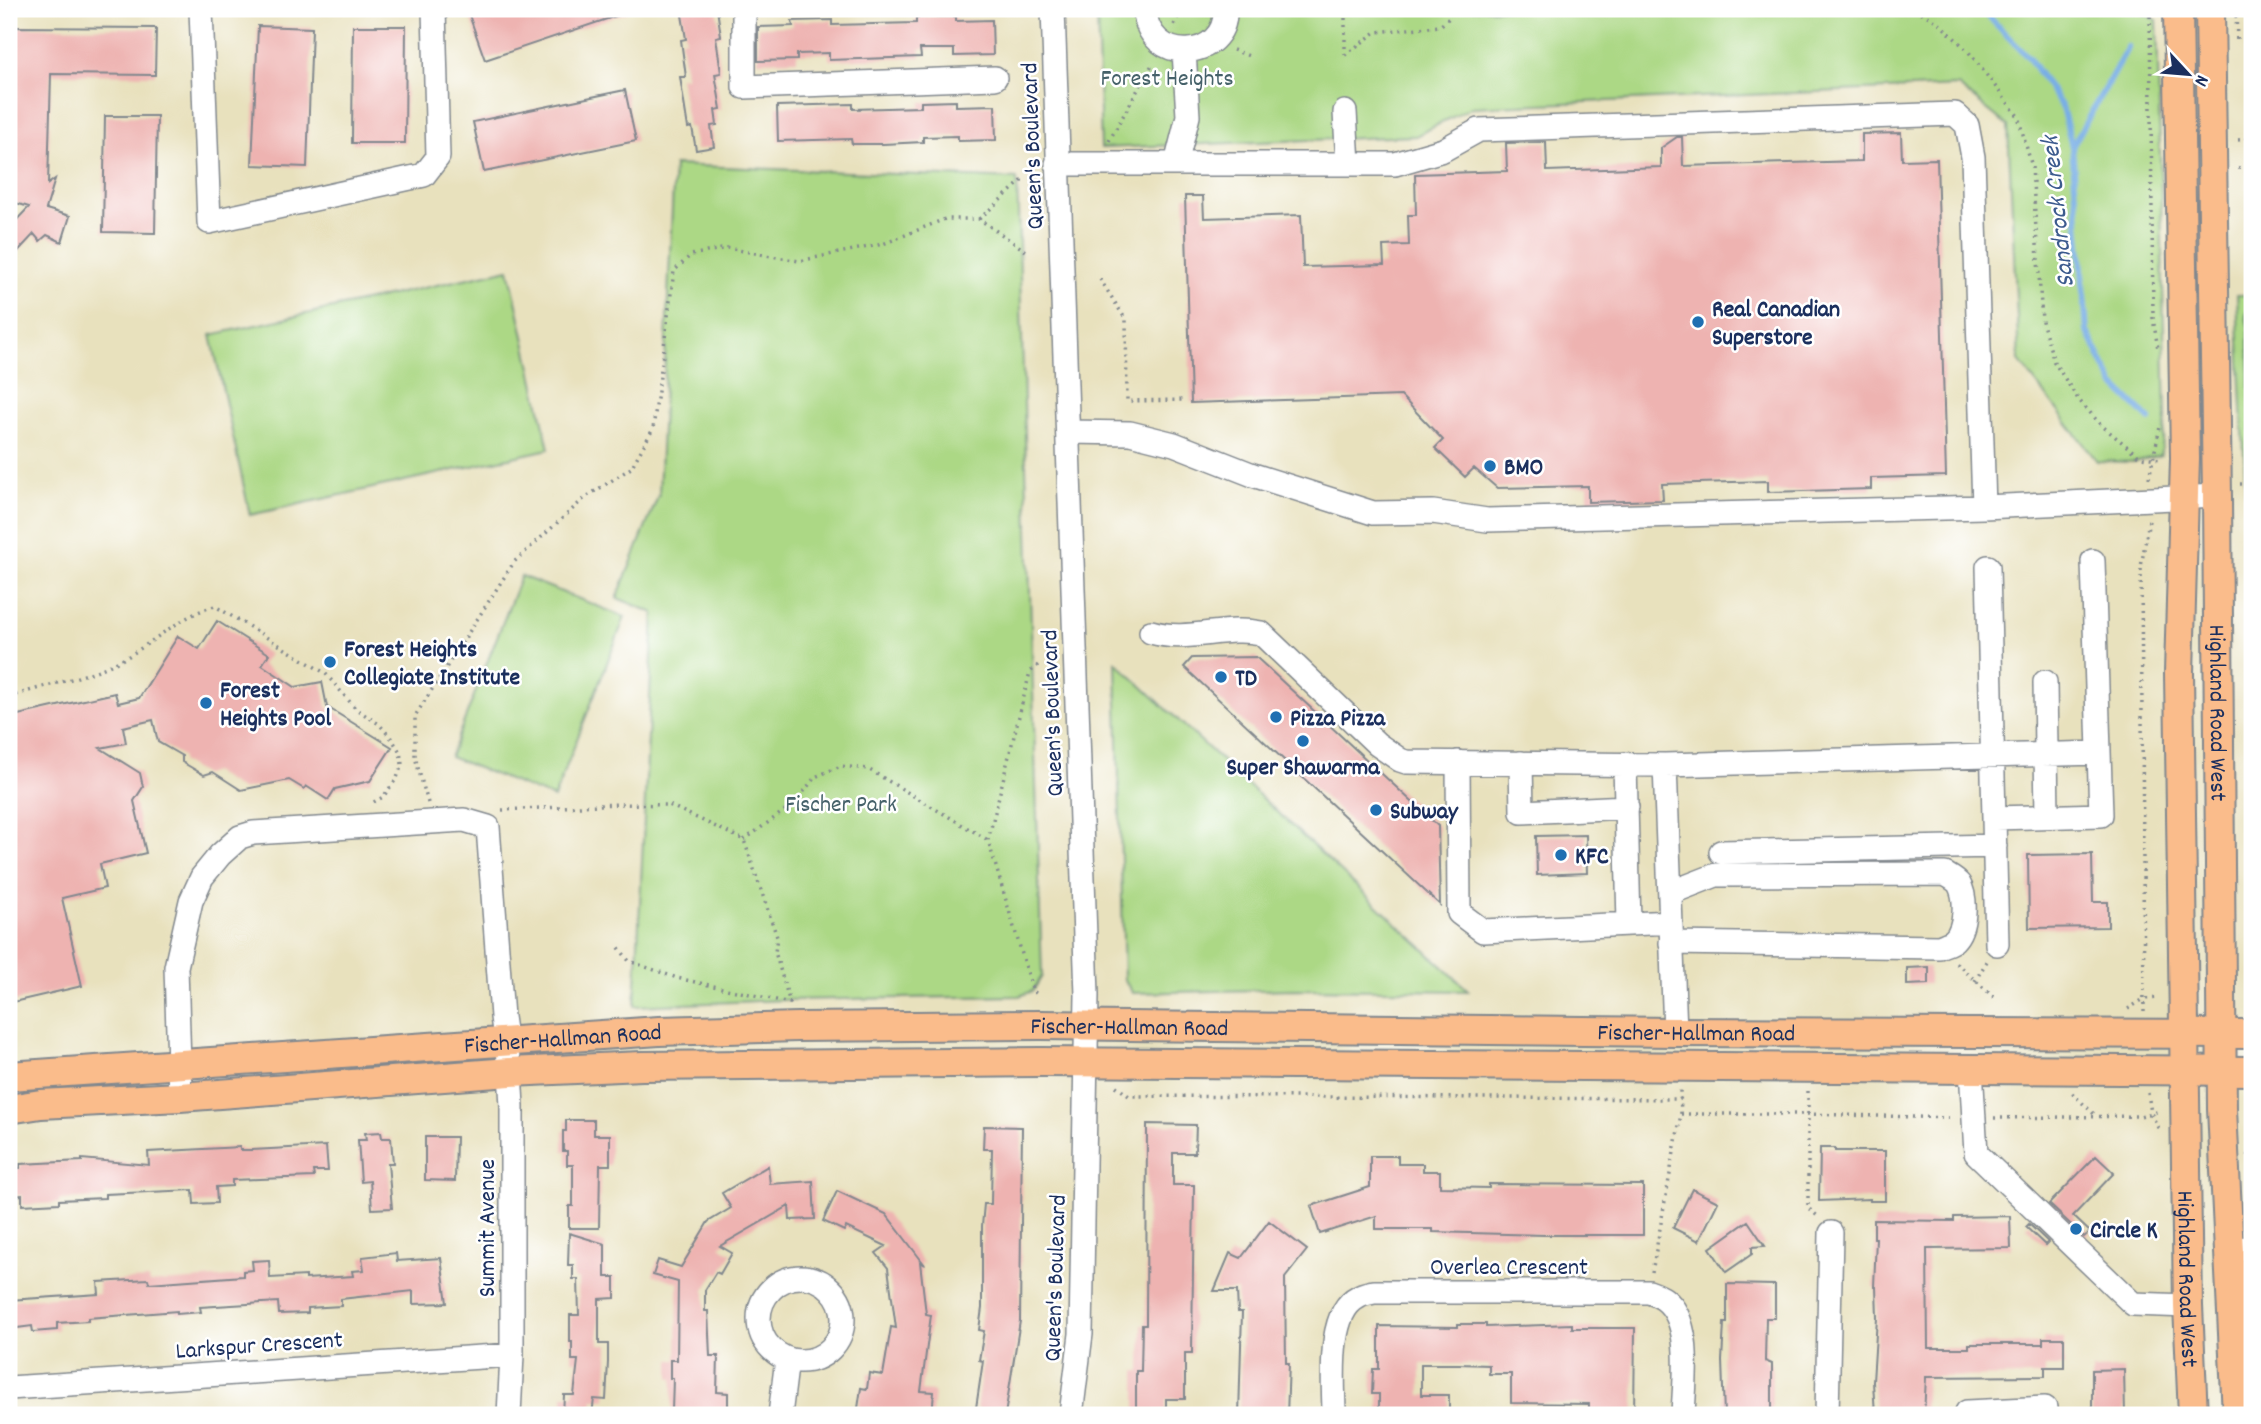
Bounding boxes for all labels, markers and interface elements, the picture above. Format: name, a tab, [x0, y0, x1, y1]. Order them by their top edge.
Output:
north arrow	[2152, 38, 2222, 108]
street label: Queen's Boulevard	[1014, 62, 1054, 230]
park label: Forest Heights	[1100, 63, 1234, 97]
text: N	[2186, 70, 2214, 90]
water label: Sandrock Creek	[2033, 132, 2086, 289]
place label: Real Canadian Superstore	[1712, 294, 1840, 356]
marker: Real Canadian Superstore	[1690, 314, 1706, 330]
place label: BMO	[1504, 452, 1543, 486]
marker: BMO	[1482, 458, 1498, 474]
street label: Highland Road West	[2198, 624, 2233, 802]
street label: Queen's Boulevard	[1034, 629, 1074, 797]
place label: Forest Heights Collegiate Institute	[344, 634, 521, 696]
marker: Forest Heights Collegiate Institute	[322, 654, 338, 670]
place label: TD	[1235, 663, 1258, 697]
marker: TD	[1213, 669, 1229, 685]
place label: Forest Heights Pool	[220, 675, 331, 737]
marker: Forest Heights Pool	[198, 695, 214, 711]
place label: Pizza Pizza	[1290, 703, 1386, 737]
marker: Pizza Pizza	[1268, 709, 1284, 725]
marker: Super Shawarma	[1295, 733, 1311, 749]
place label: Super Shawarma	[1226, 752, 1380, 786]
park label: Fischer Park	[785, 789, 897, 823]
place label: Subway	[1390, 796, 1459, 830]
marker: Subway	[1368, 802, 1384, 818]
place label: KFC	[1575, 841, 1609, 875]
marker: KFC	[1553, 847, 1569, 863]
street label: Fischer-Hallman Road	[1030, 1011, 1228, 1047]
street label: Fischer-Hallman Road	[463, 1017, 663, 1064]
street label: Fischer-Hallman Road	[1597, 1017, 1795, 1052]
street label: Summit Avenue	[472, 1159, 506, 1297]
street label: Highland Road West	[2166, 1190, 2205, 1368]
street label: Queen's Boulevard	[1037, 1194, 1077, 1362]
place label: Circle K	[2090, 1215, 2158, 1249]
marker: Circle K	[2068, 1221, 2084, 1237]
street label: Overlea Crescent	[1430, 1252, 1588, 1286]
street label: Larkspur Crescent	[175, 1324, 344, 1370]

